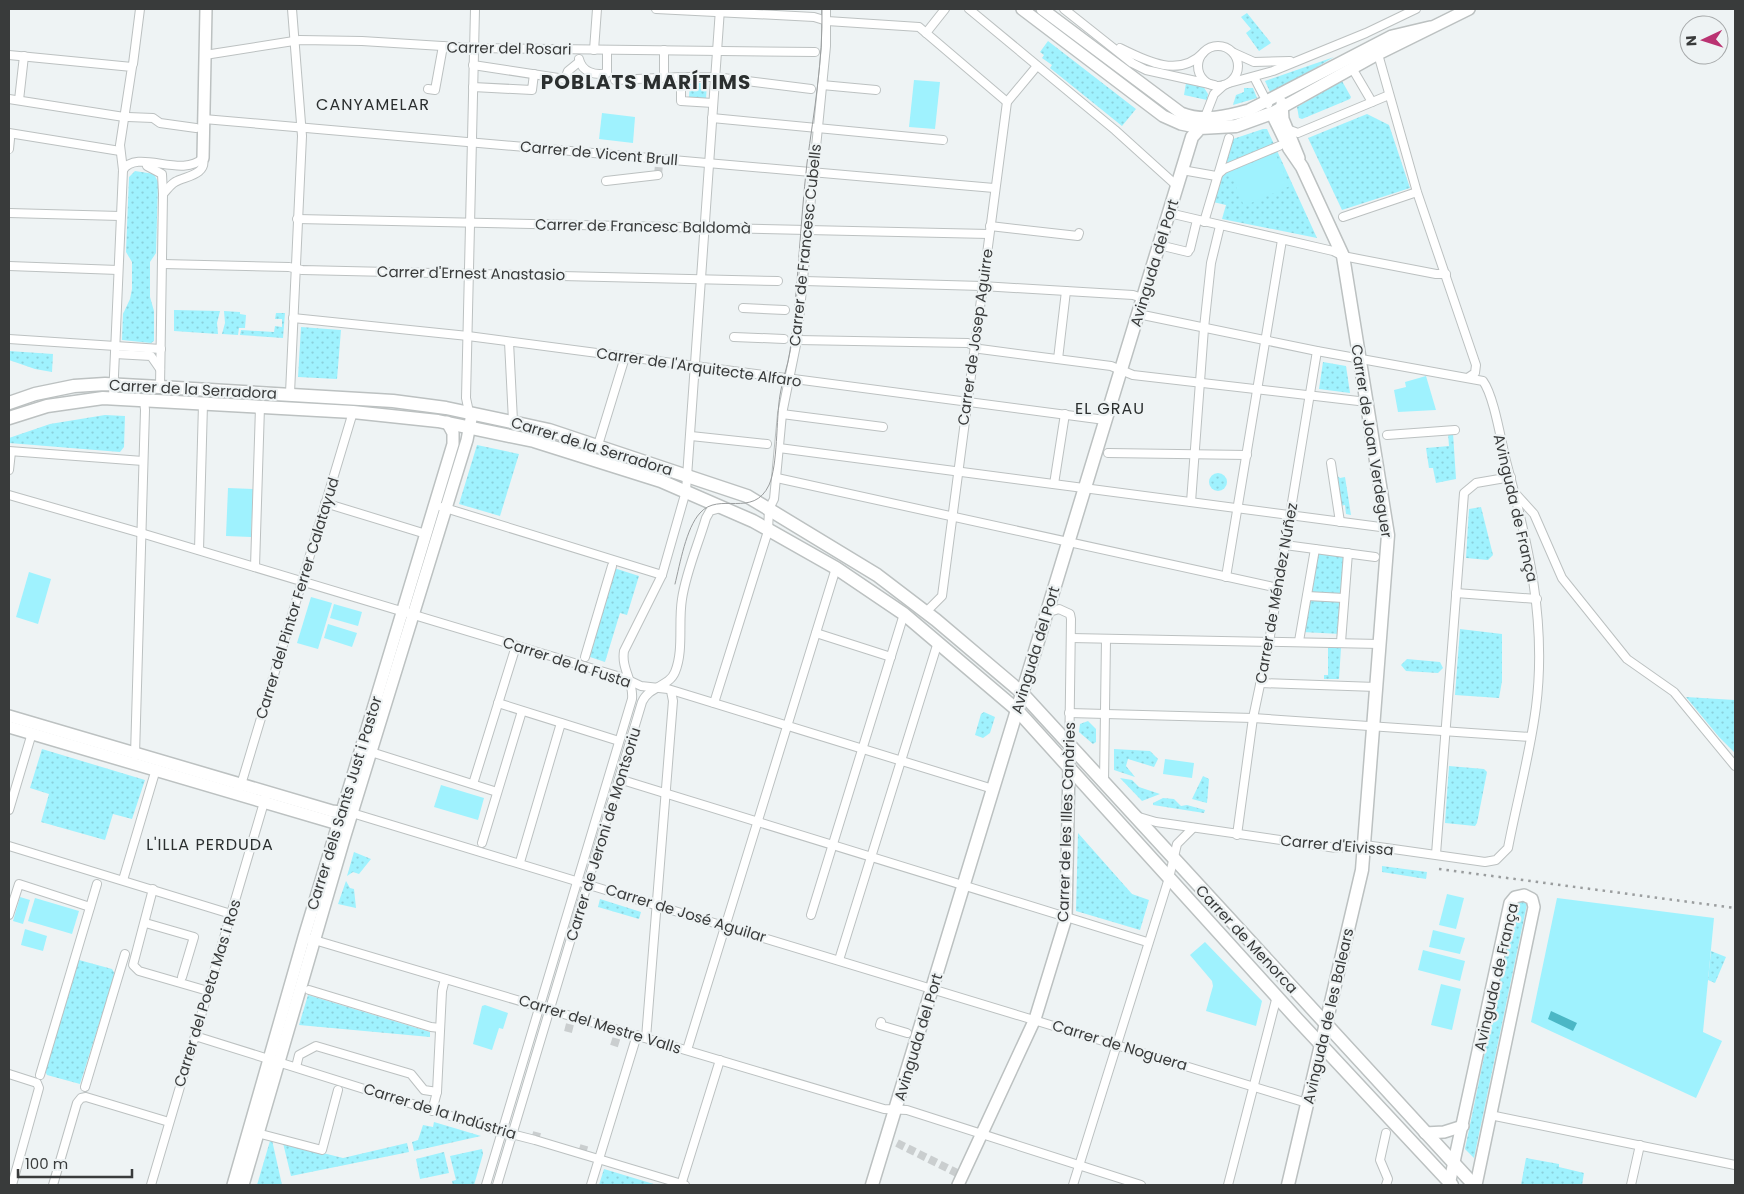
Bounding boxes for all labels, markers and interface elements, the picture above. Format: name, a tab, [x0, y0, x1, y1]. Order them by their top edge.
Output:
north arrow	[1679, 15, 1729, 65]
text: N	[1681, 35, 1701, 47]
street label: Carrer del Rosari	[446, 36, 572, 60]
district label: POBLATS MARÍTIMS	[541, 68, 751, 96]
district label: CANYAMELAR	[316, 93, 430, 116]
street label: Carrer de Vicent Brull	[519, 136, 679, 170]
street label: Carrer de Francesc Cubells	[784, 143, 826, 347]
street label: Avinguda del Port	[1125, 197, 1183, 329]
street label: Carrer de Francesc Baldomà	[535, 214, 751, 238]
street label: Carrer de Josep Aguirre	[952, 247, 998, 427]
street label: Carrer d'Ernest Anastasio	[377, 261, 565, 285]
street label: Carrer de l'Arquitecte Alfaro	[595, 342, 803, 392]
street label: Carrer de Joan Verdeguer	[1346, 343, 1398, 540]
street label: Carrer de la Serradora	[109, 374, 277, 404]
district label: EL GRAU	[1075, 397, 1145, 420]
street label: Carrer de la Serradora	[509, 411, 675, 481]
street label: Avinguda de França	[1489, 432, 1543, 584]
street label: Carrer del Pintor Ferrer Calatayud	[250, 474, 344, 722]
street label: Carrer de Méndez Núñez	[1250, 501, 1302, 685]
street label: Avinguda del Port	[1006, 584, 1064, 716]
street label: Carrer de la Fusta	[500, 631, 634, 693]
street label: Carrer dels Sants Just i Pastor	[301, 693, 387, 912]
street label: Carrer de les Illes Canàries	[1052, 721, 1080, 922]
street label: Carrer de Jeroni de Montsoriu	[560, 725, 646, 943]
street label: Carrer d'Eivissa	[1279, 830, 1395, 860]
district label: L'ILLA PERDUDA	[146, 833, 274, 856]
street label: Carrer de José Aguilar	[603, 879, 769, 948]
street label: Carrer de Menorca	[1191, 880, 1303, 998]
street label: Carrer del Poeta Mas i Ros	[168, 896, 246, 1089]
street label: Avinguda de França	[1469, 901, 1523, 1053]
street label: Avinguda de les Balears	[1298, 926, 1359, 1106]
street label: Avinguda del Port	[889, 971, 947, 1103]
street label: Carrer del Mestre Valls	[516, 989, 684, 1059]
street label: Carrer de Noguera	[1050, 1014, 1190, 1076]
street label: Carrer de la Indústria	[361, 1078, 519, 1144]
scale bar	[18, 1146, 131, 1178]
text: 100 m	[25, 1153, 68, 1174]

